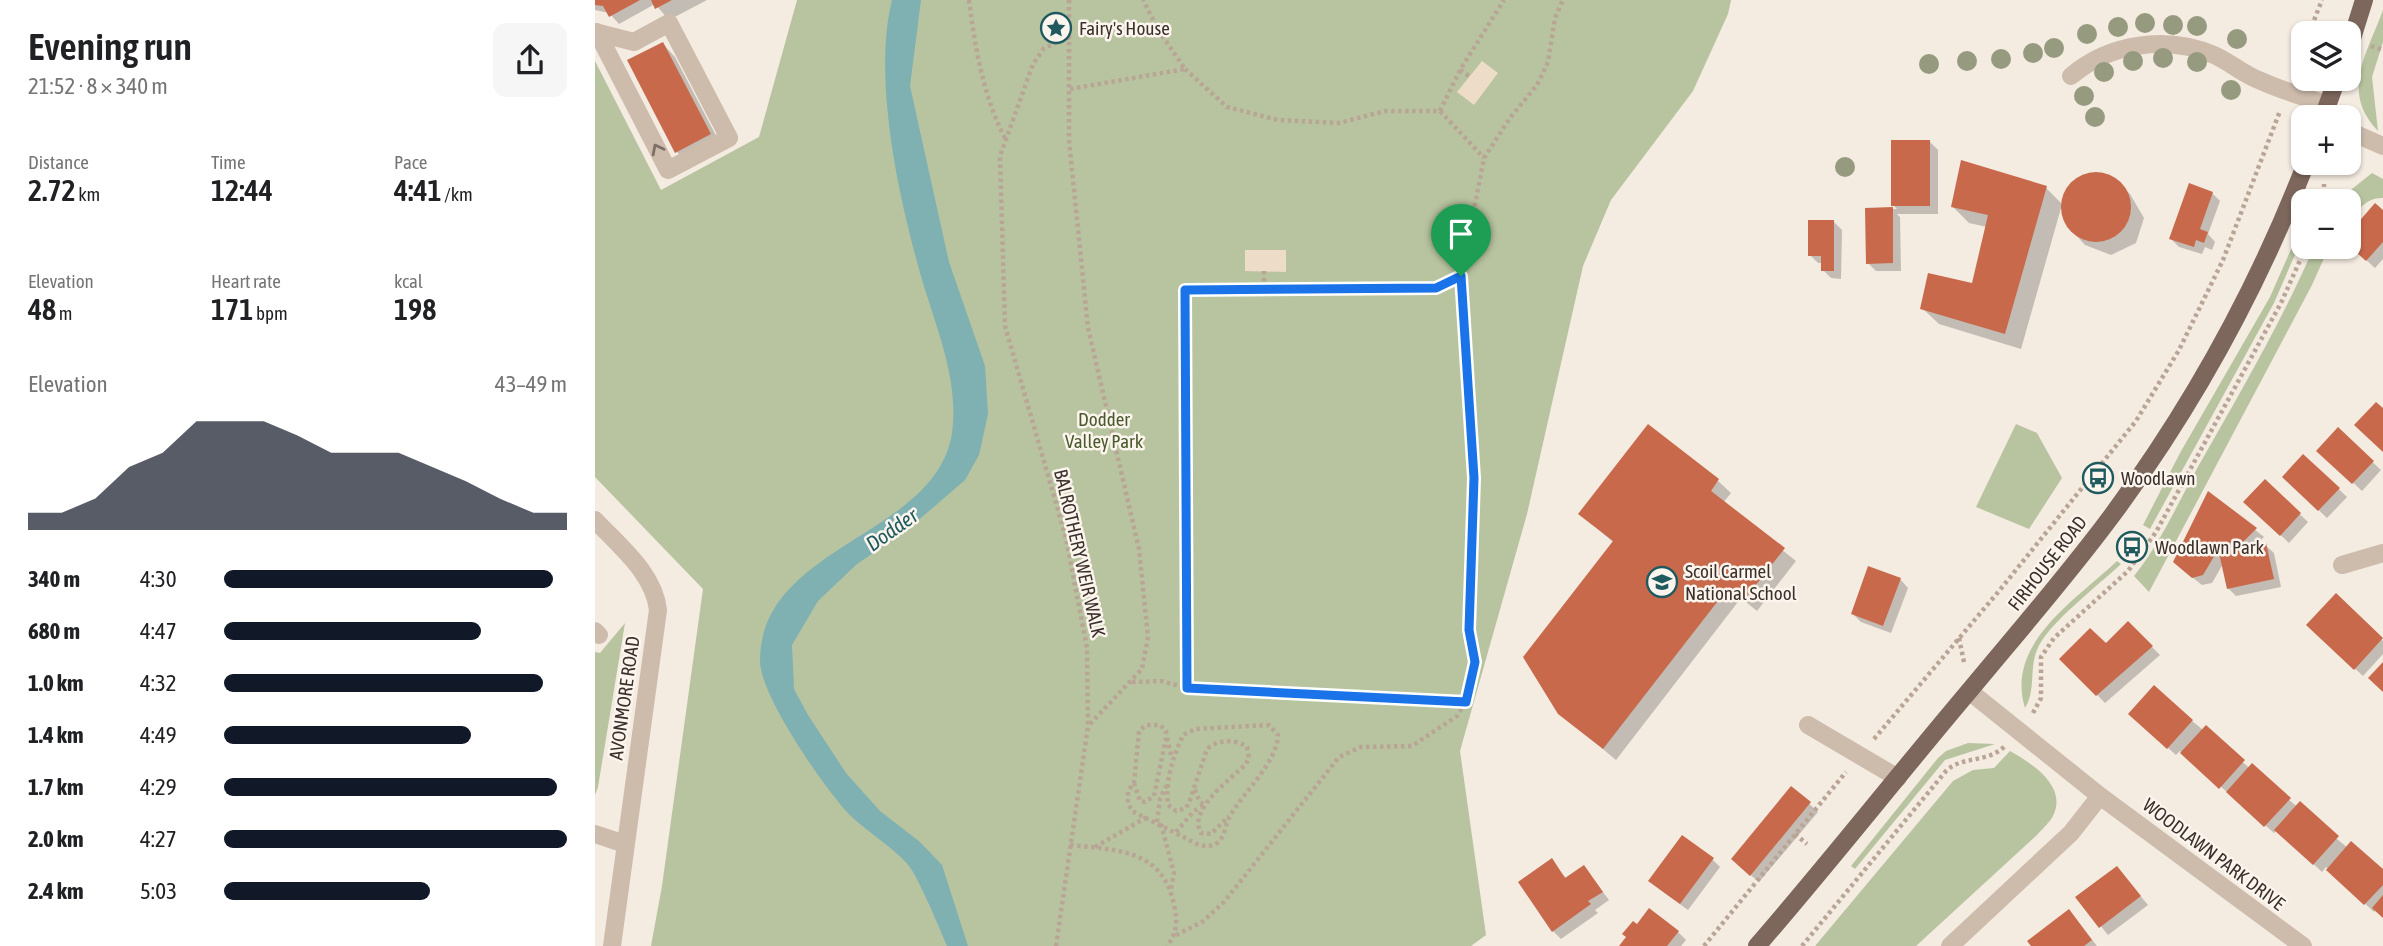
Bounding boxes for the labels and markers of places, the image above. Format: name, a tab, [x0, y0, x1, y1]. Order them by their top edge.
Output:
place icon: Fairy's House	[1039, 11, 1073, 45]
place label: Fairy's House	[1079, 17, 1170, 39]
pin	[1431, 204, 1491, 276]
bus stop icon: Woodlawn	[2081, 461, 2115, 495]
place label: Woodlawn	[2121, 467, 2196, 489]
bus stop icon: Woodlawn Park	[2115, 530, 2149, 564]
place label: Woodlawn Park	[2155, 536, 2264, 558]
place label: Scoil Carmel National School	[1685, 560, 1797, 604]
school or university icon: Scoil Carmel National School	[1645, 565, 1679, 599]

